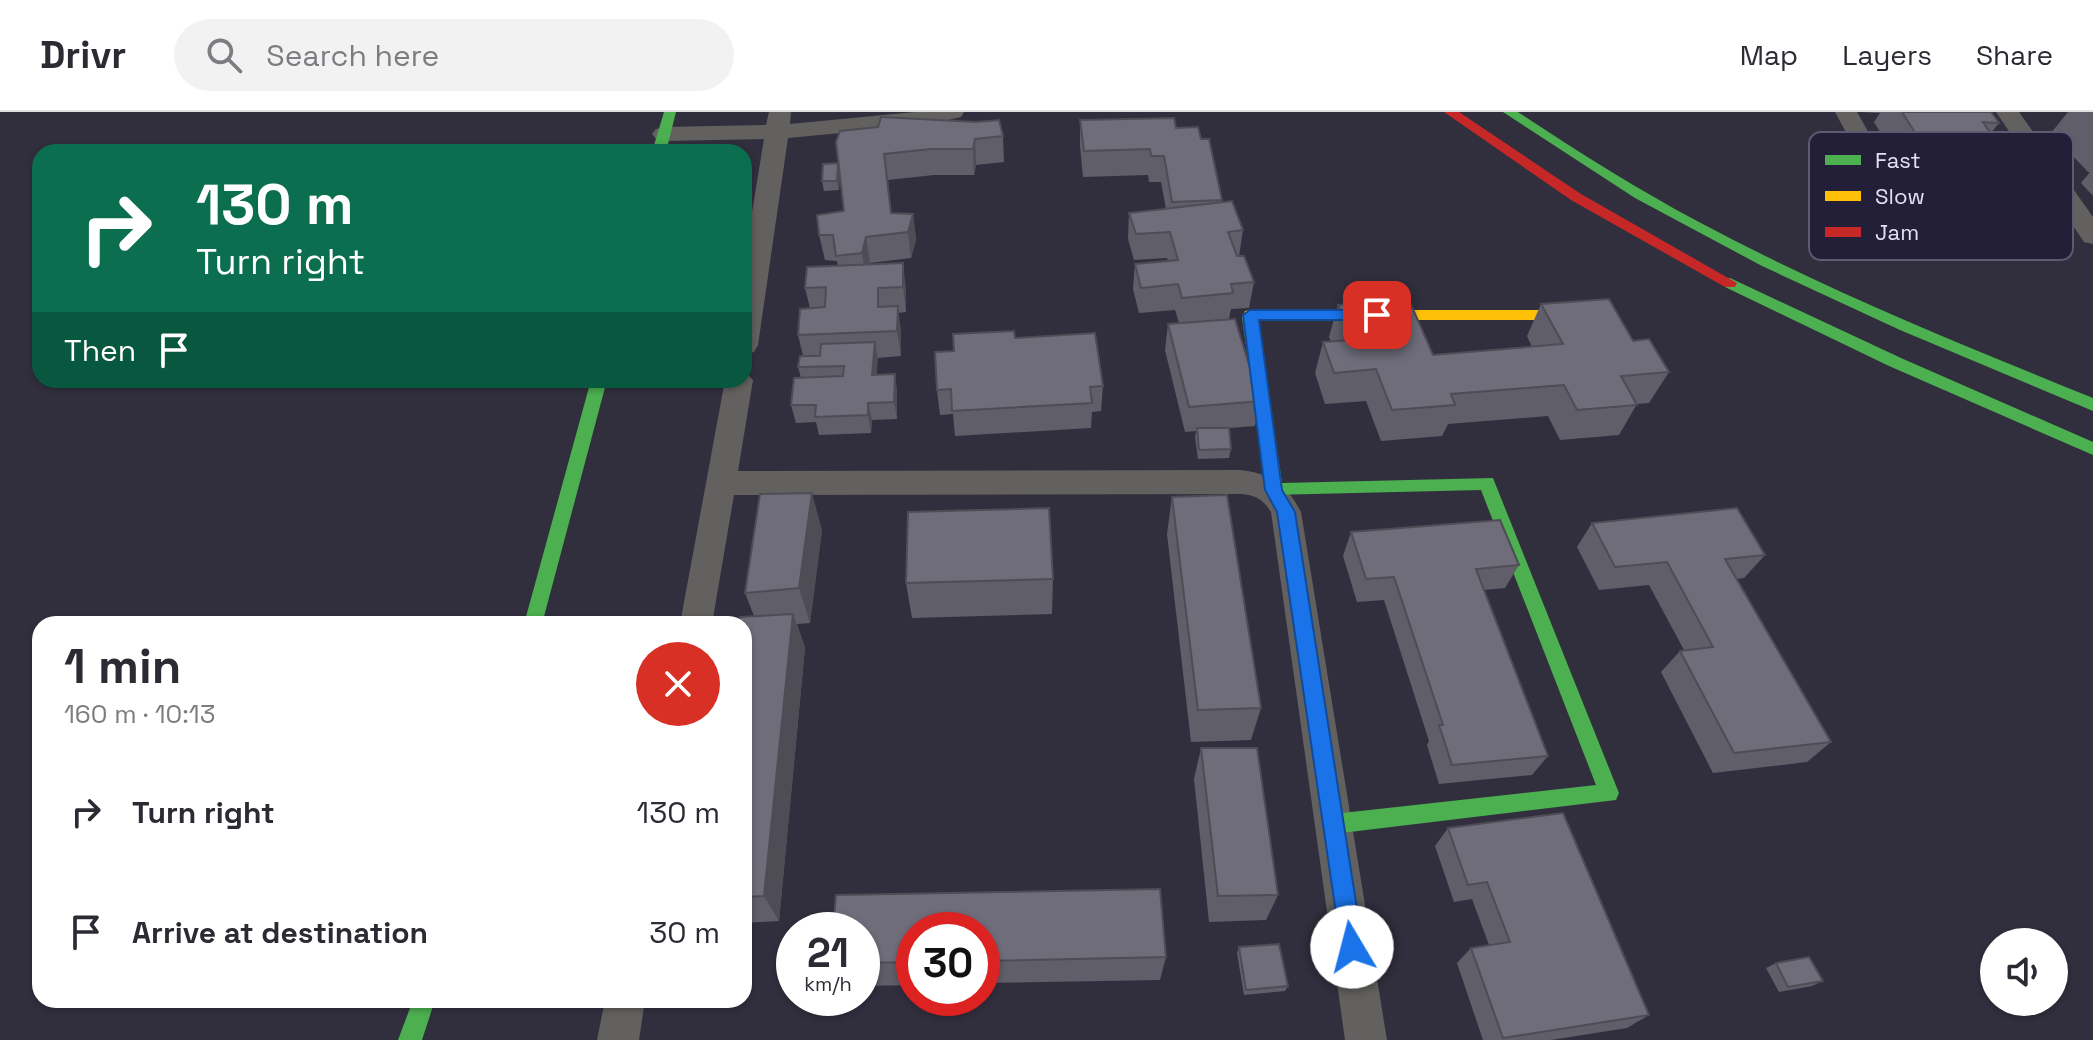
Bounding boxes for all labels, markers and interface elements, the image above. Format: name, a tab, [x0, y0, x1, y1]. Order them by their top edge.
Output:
search box	[174, 19, 734, 91]
text: Drivr	[40, 31, 126, 79]
icon: search	[202, 33, 246, 77]
text: Search here	[266, 36, 439, 75]
text: Map	[1740, 37, 1798, 73]
text: Layers	[1842, 37, 1932, 73]
text: Share	[1976, 37, 2053, 73]
legend	[1809, 132, 2073, 260]
text: Fast	[1875, 146, 1921, 174]
text: 130 m	[196, 169, 354, 240]
icon: right	[64, 176, 168, 280]
text: Slow	[1875, 182, 1925, 210]
text: Jam	[1875, 218, 1919, 246]
text: Turn right	[196, 239, 365, 285]
pin	[1343, 281, 1411, 349]
icon: arrive	[1355, 293, 1399, 337]
icon: arrive	[152, 328, 196, 372]
text: Then	[64, 331, 136, 370]
text: 1 min	[64, 636, 181, 697]
button: close	[636, 642, 720, 726]
text: 160 m · 10:13	[64, 697, 215, 731]
icon: right	[64, 790, 108, 834]
text: Turn right	[132, 793, 275, 832]
text: 130 m	[637, 793, 720, 832]
position arrow	[1310, 905, 1394, 989]
icon: arrive	[64, 910, 108, 954]
speed limit sign: 30	[896, 912, 1000, 1016]
text: Arrive at destination	[132, 913, 428, 952]
text: 30 m	[649, 913, 720, 952]
text: 21	[807, 928, 849, 979]
map controls	[1980, 928, 2068, 1016]
button: sound	[1980, 928, 2068, 1016]
text: km/h	[804, 971, 852, 997]

